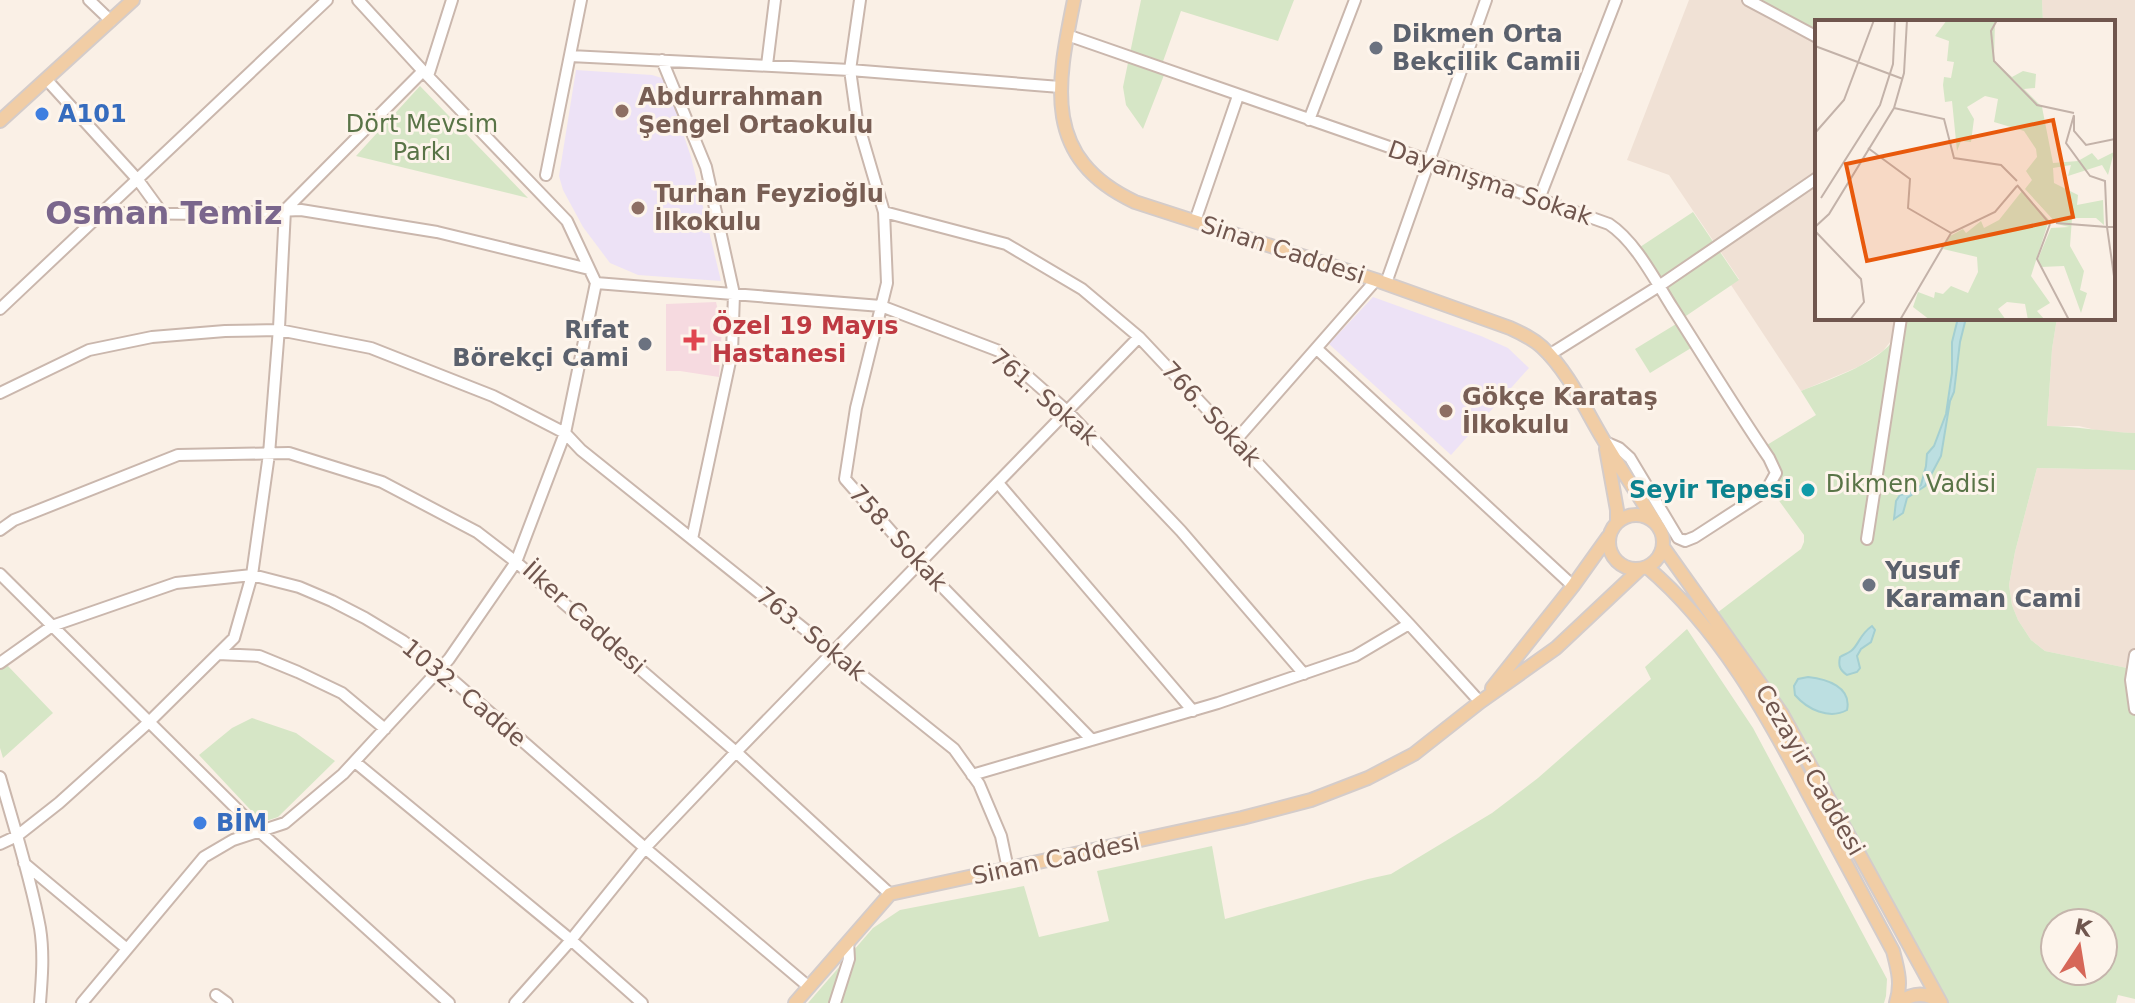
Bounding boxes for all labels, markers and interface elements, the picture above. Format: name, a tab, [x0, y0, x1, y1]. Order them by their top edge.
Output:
place label: Dikmen Orta Bekçilik Camii	[1392, 20, 1581, 76]
inset map	[1815, 20, 2115, 320]
marker: Dikmen Orta Bekçilik Camii	[1367, 39, 1385, 57]
place label: Abdurrahman Şengel Ortaokulu	[638, 83, 873, 139]
place label: A101	[58, 100, 127, 128]
marker: Abdurrahman Şengel Ortaokulu	[613, 102, 631, 120]
marker: A101	[33, 105, 51, 123]
park label: Dört Mevsim Parkı	[346, 110, 498, 166]
street label: Dayanışma Sokak	[1384, 135, 1596, 231]
place label: Turhan Feyzioğlu İlkokulu	[654, 180, 884, 236]
district label: Osman Temiz	[45, 194, 283, 232]
marker: Turhan Feyzioğlu İlkokulu	[629, 199, 647, 217]
street label: Sinan Caddesi	[1198, 210, 1368, 290]
place label: Özel 19 Mayıs Hastanesi	[712, 310, 898, 368]
place label: Rıfat Börekçi Cami	[452, 316, 629, 372]
marker: Özel 19 Mayıs Hastanesi	[683, 329, 705, 351]
marker: Rıfat Börekçi Cami	[636, 335, 654, 353]
street label: 761. Sokak	[985, 343, 1103, 451]
street label: 766. Sokak	[1155, 356, 1267, 472]
place label: Gökçe Karataş İlkokulu	[1462, 383, 1658, 439]
marker: Gökçe Karataş İlkokulu	[1437, 402, 1455, 420]
park label: Dikmen Vadisi	[1826, 470, 1996, 498]
place label: Seyir Tepesi	[1629, 476, 1792, 504]
street label: 758. Sokak	[843, 479, 953, 597]
marker: Seyir Tepesi	[1799, 481, 1817, 499]
street label: İlker Caddesi	[517, 555, 652, 680]
place label: Yusuf Karaman Cami	[1884, 557, 2082, 613]
marker: Yusuf Karaman Cami	[1860, 576, 1878, 594]
street label: 763. Sokak	[750, 581, 872, 687]
street label: 1032. Cadde	[396, 633, 532, 753]
street label: Cezayir Caddesi	[1750, 679, 1870, 861]
place label: BİM	[216, 808, 267, 837]
marker: BİM	[191, 814, 209, 832]
street label: Sinan Caddesi	[970, 828, 1142, 890]
north arrow	[2039, 907, 2119, 987]
text: K	[2072, 914, 2095, 942]

